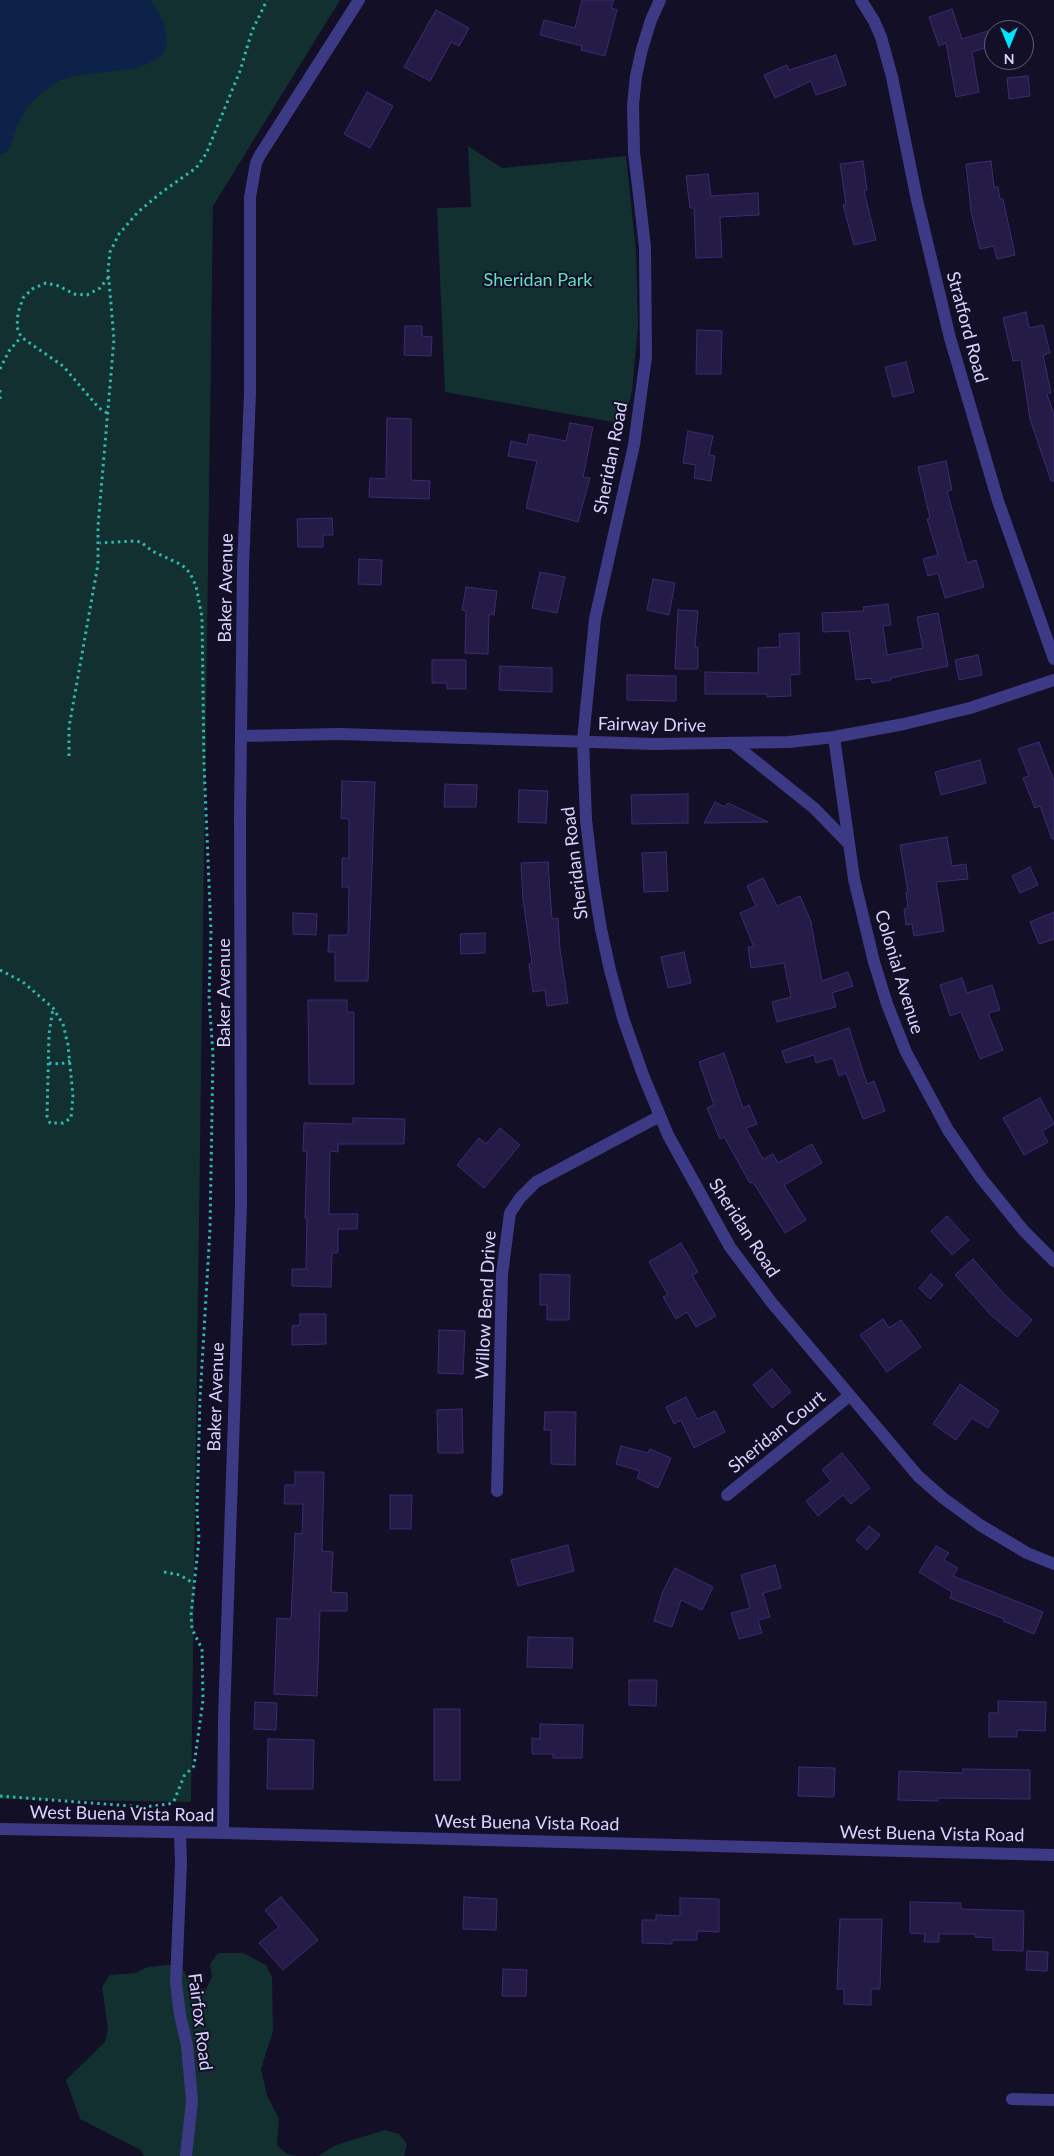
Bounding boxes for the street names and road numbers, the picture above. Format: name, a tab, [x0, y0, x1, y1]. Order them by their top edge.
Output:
street label: Stratford Road	[942, 269, 992, 385]
street label: Sheridan Road	[590, 400, 632, 516]
street label: Baker Avenue	[214, 533, 238, 643]
street label: Fairway Drive	[598, 713, 706, 737]
street label: Sheridan Road	[557, 805, 593, 921]
street label: Colonial Avenue	[870, 908, 928, 1036]
street label: Baker Avenue	[213, 938, 235, 1048]
street label: Sheridan Road	[704, 1174, 784, 1282]
street label: Willow Bend Drive	[471, 1230, 501, 1380]
street label: Baker Avenue	[203, 1342, 229, 1452]
street label: Sheridan Court	[724, 1386, 830, 1478]
street label: West Buena Vista Road	[29, 1802, 215, 1826]
street label: West Buena Vista Road	[434, 1811, 620, 1835]
street label: West Buena Vista Road	[839, 1822, 1025, 1846]
street label: Fairfox Road	[183, 1972, 217, 2072]

